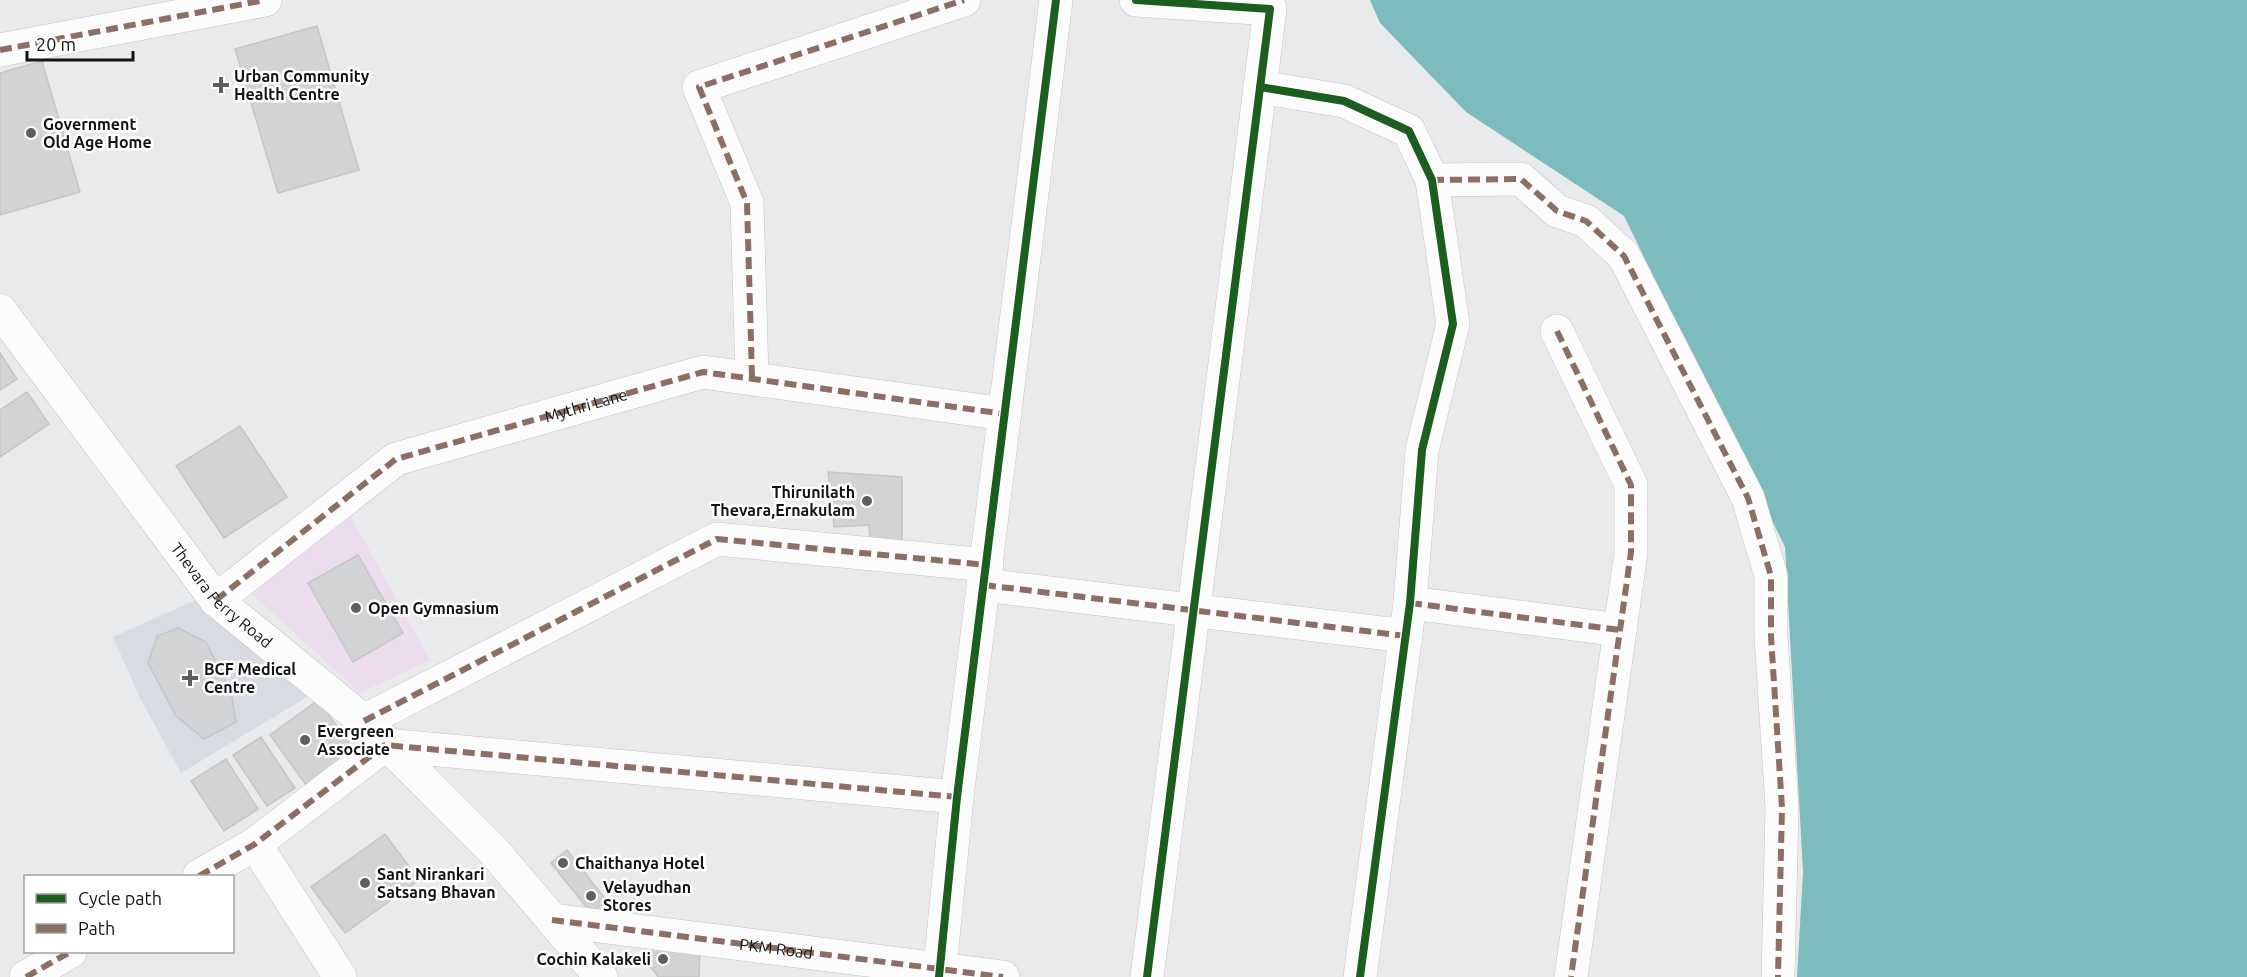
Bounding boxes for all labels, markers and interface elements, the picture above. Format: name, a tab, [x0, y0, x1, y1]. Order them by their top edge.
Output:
scale bar	[27, 24, 134, 62]
text: 20 m	[36, 34, 76, 54]
place label: Urban Community Health Centre	[234, 67, 370, 103]
marker: Urban Community Health Centre	[212, 76, 230, 94]
place label: Government Old Age Home	[43, 115, 152, 151]
marker: Government Old Age Home	[24, 126, 38, 140]
street label: Mythri Lane	[542, 385, 629, 425]
place label: Thirunilath Thevara,Ernakulam	[711, 483, 855, 519]
marker: Thirunilath Thevara,Ernakulam	[860, 494, 874, 508]
street label: Thevara Ferry Road	[168, 539, 276, 651]
place label: Open Gymnasium	[368, 599, 499, 617]
marker: Open Gymnasium	[349, 601, 363, 615]
place label: BCF Medical Centre	[204, 660, 296, 696]
marker: BCF Medical Centre	[181, 669, 199, 687]
place label: Evergreen Associate	[317, 722, 394, 758]
marker: Evergreen Associate	[298, 733, 312, 747]
place label: Chaithanya Hotel	[575, 854, 705, 872]
marker: Chaithanya Hotel	[556, 856, 570, 870]
place label: Sant Nirankari Satsang Bhavan	[377, 865, 496, 901]
legend	[24, 875, 234, 953]
marker: Sant Nirankari Satsang Bhavan	[358, 876, 372, 890]
place label: Velayudhan Stores	[603, 878, 691, 914]
text: Cycle path	[78, 888, 162, 908]
marker: Velayudhan Stores	[584, 889, 598, 903]
text: Path	[78, 918, 115, 938]
street label: PKM Road	[738, 935, 814, 962]
place label: Cochin Kalakeli	[537, 950, 651, 968]
marker: Cochin Kalakeli	[656, 952, 670, 966]

